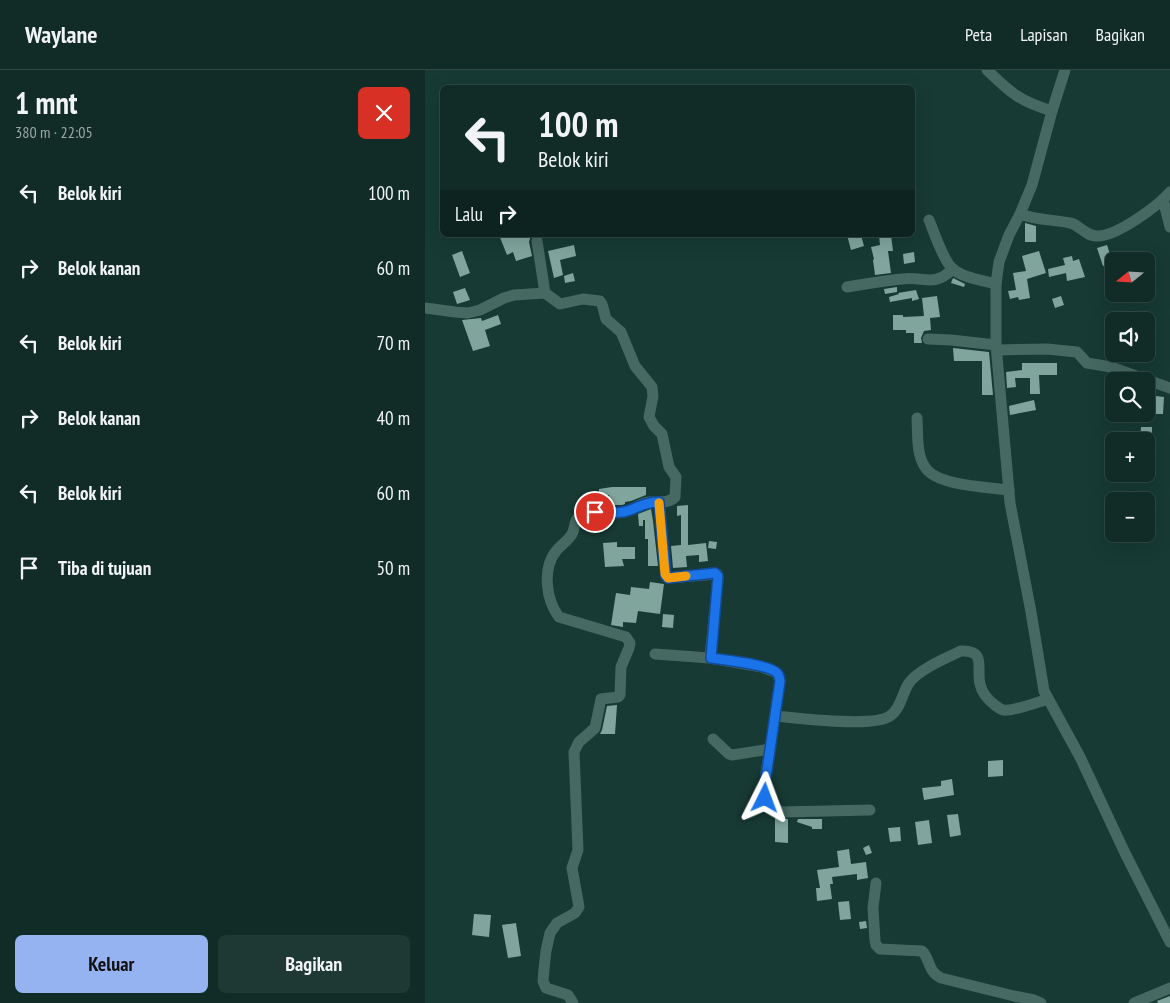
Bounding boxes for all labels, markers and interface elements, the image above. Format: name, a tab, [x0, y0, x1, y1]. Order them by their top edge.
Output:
text: Waylane	[25, 19, 98, 50]
text: Peta	[965, 23, 992, 46]
text: Lapisan	[1020, 23, 1068, 46]
text: Bagikan	[1096, 23, 1145, 46]
text: 1 mnt	[15, 83, 78, 122]
button: close	[358, 87, 410, 139]
text: 100 m	[538, 101, 619, 147]
icon: left	[455, 105, 520, 170]
text: 380 m · 22:05	[15, 122, 93, 142]
text: Belok kiri	[538, 145, 609, 173]
icon: left	[15, 179, 43, 207]
text: Belok kiri	[58, 181, 122, 205]
text: 100 m	[368, 181, 410, 205]
icon: right	[493, 200, 521, 228]
text: Lalu	[455, 202, 483, 226]
north arrow	[1105, 252, 1155, 302]
map controls	[1105, 252, 1155, 542]
icon: right	[15, 254, 43, 282]
text: Belok kanan	[58, 256, 140, 280]
text: 60 m	[377, 256, 410, 280]
button: sound	[1105, 312, 1155, 362]
icon: left	[15, 329, 43, 357]
text: Belok kiri	[58, 331, 122, 355]
text: 70 m	[377, 331, 410, 355]
button: search	[1105, 372, 1155, 422]
icon: right	[15, 404, 43, 432]
text: Belok kanan	[58, 406, 140, 430]
text: 40 m	[377, 406, 410, 430]
button: +	[1105, 432, 1155, 482]
icon: left	[15, 479, 43, 507]
text: Belok kiri	[58, 481, 122, 505]
text: 60 m	[377, 481, 410, 505]
pin	[574, 491, 616, 533]
button: −	[1105, 492, 1155, 542]
icon: arrive	[581, 498, 609, 526]
icon: arrive	[15, 554, 43, 582]
text: Tiba di tujuan	[58, 556, 151, 580]
text: 50 m	[377, 556, 410, 580]
position arrow	[738, 771, 790, 823]
button: Keluar	[15, 935, 208, 993]
button: Bagikan	[218, 935, 410, 993]

